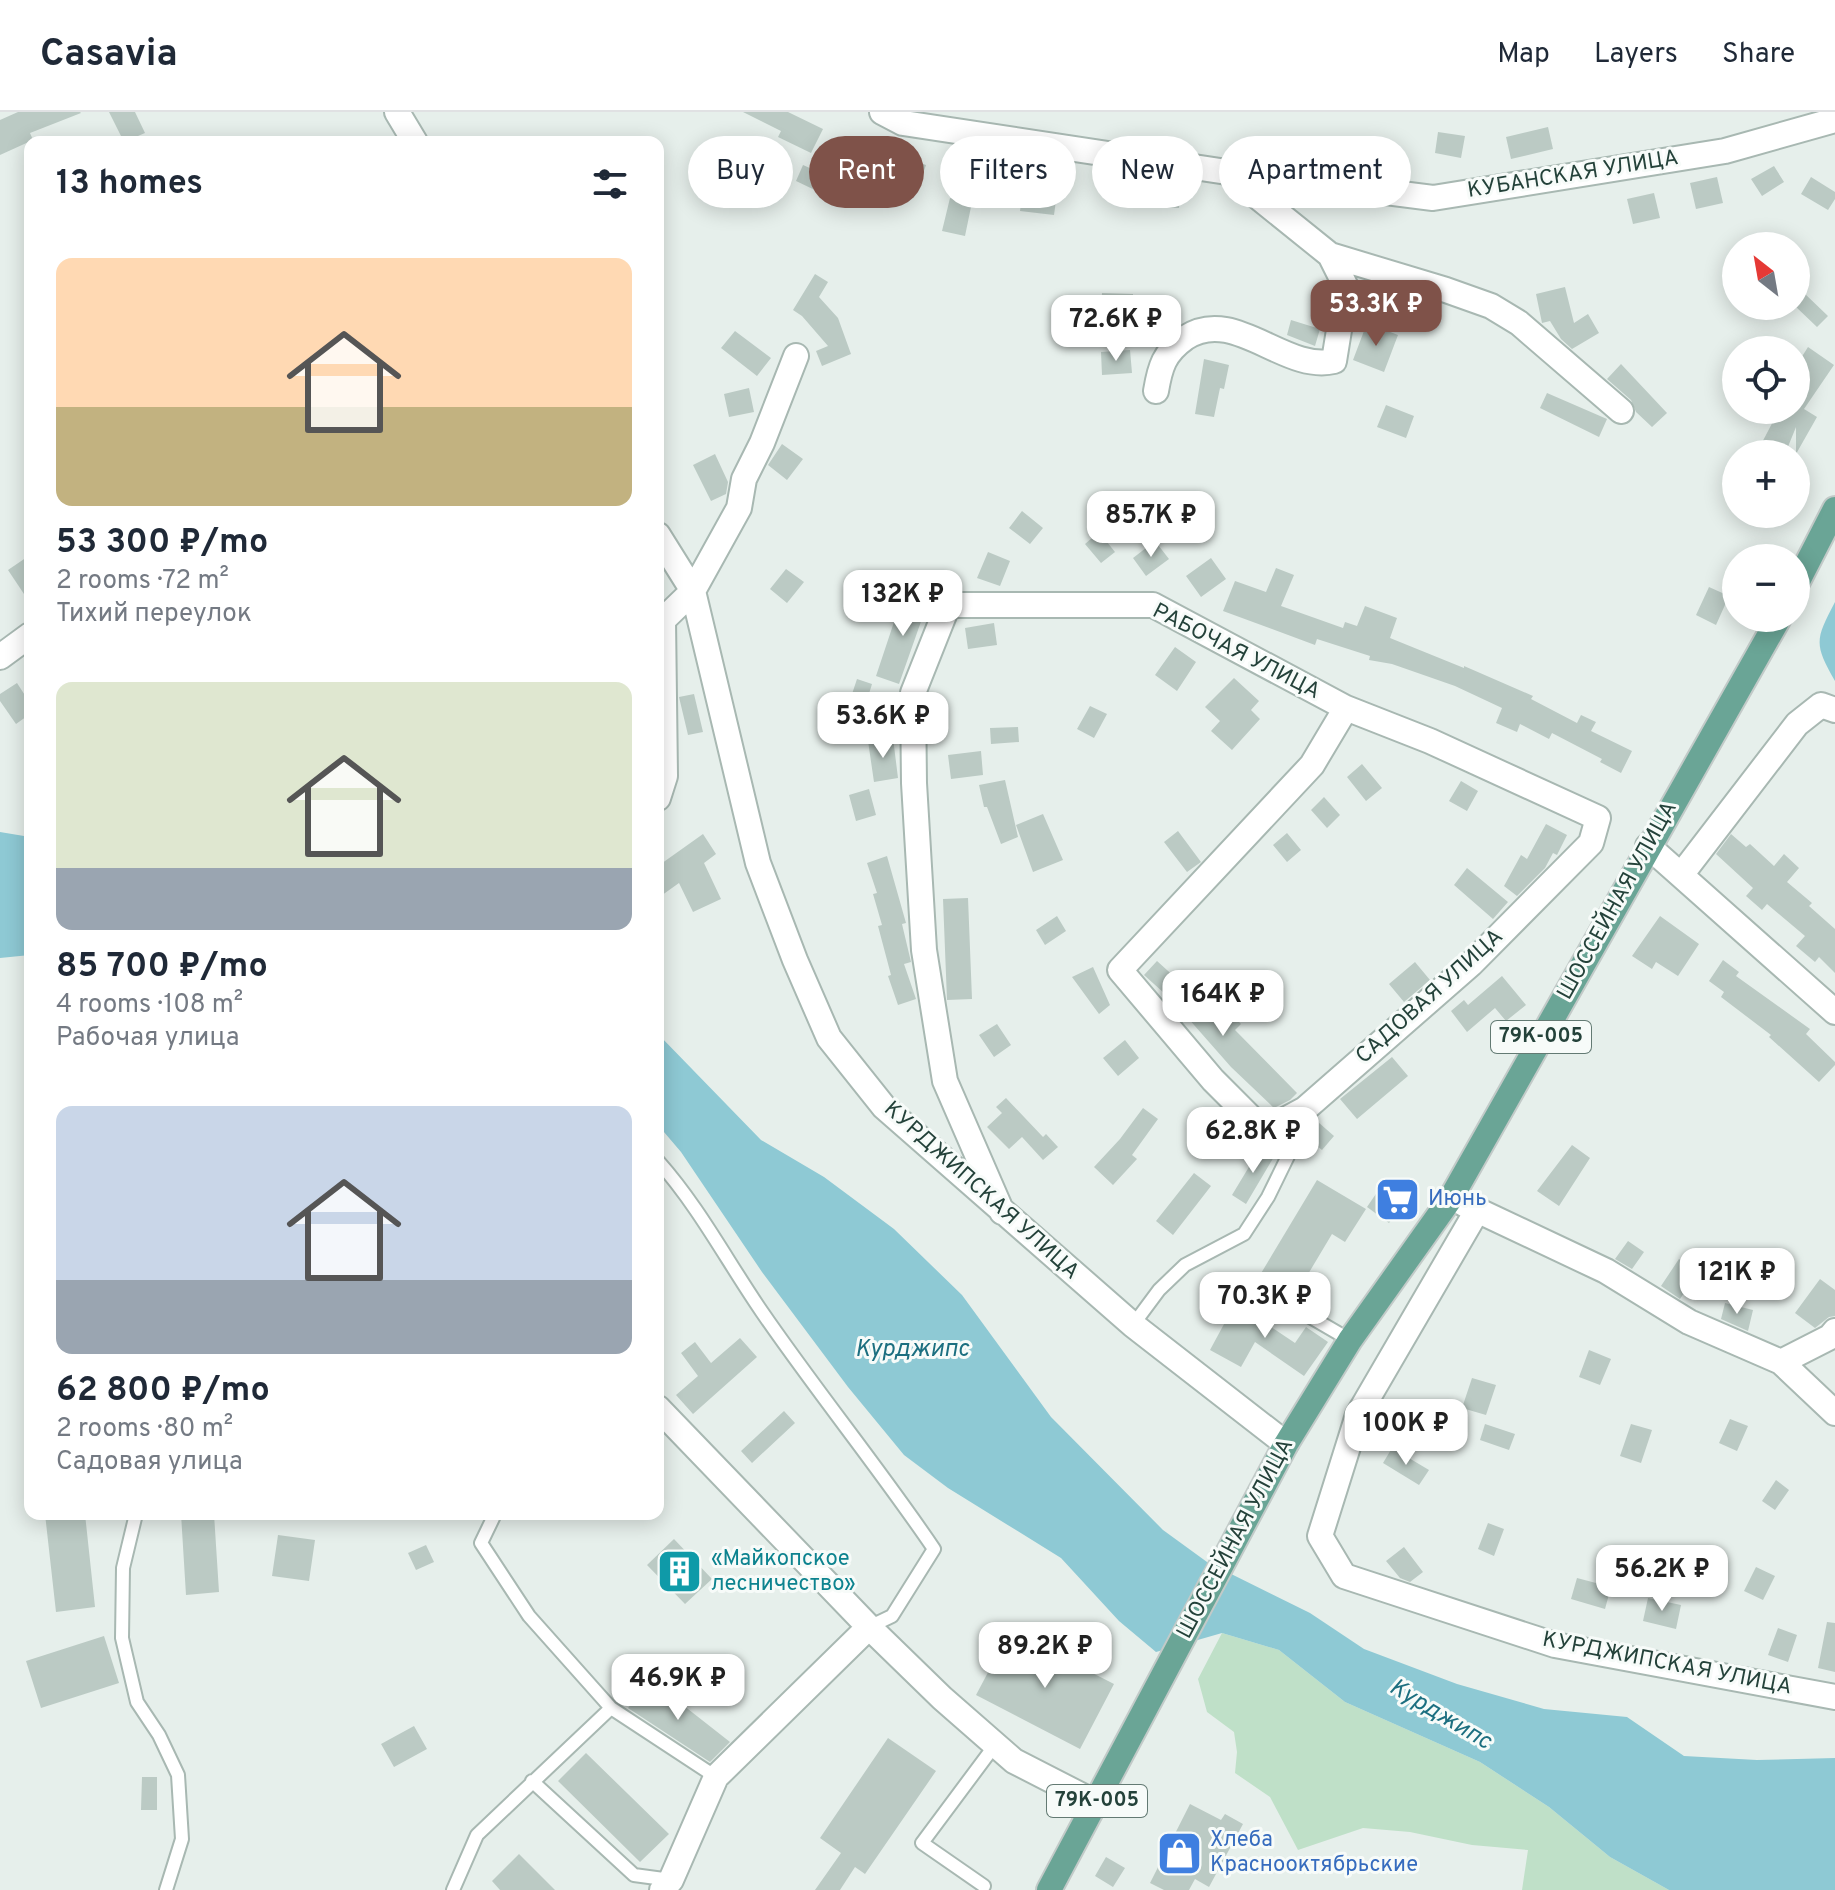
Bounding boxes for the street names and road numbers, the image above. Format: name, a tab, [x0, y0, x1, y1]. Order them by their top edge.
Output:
street label: КУБАНСКАЯ УЛИЦА	[1466, 145, 1680, 205]
street label: РАБОЧАЯ УЛИЦА	[1148, 598, 1324, 706]
street label: ШОССЕЙНАЯ УЛИЦА	[1550, 796, 1684, 1005]
street label: САДОВАЯ УЛИЦА	[1351, 924, 1509, 1070]
road number: 79К-005	[1491, 1021, 1591, 1053]
street label: КУРДЖИПСКАЯ УЛИЦА	[878, 1096, 1084, 1286]
street label: ШОССЕЙНАЯ УЛИЦА	[1169, 1433, 1300, 1644]
street label: КУРДЖИПСКАЯ УЛИЦА	[1540, 1627, 1794, 1701]
road number: 79К-005	[1047, 1785, 1147, 1817]

